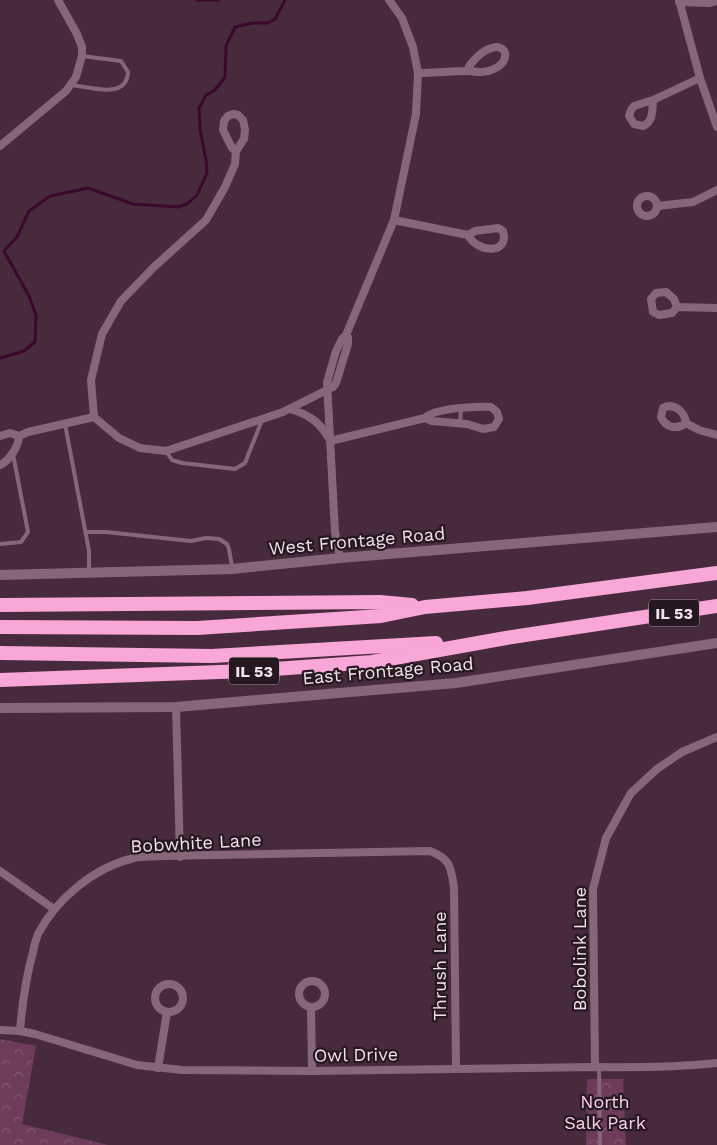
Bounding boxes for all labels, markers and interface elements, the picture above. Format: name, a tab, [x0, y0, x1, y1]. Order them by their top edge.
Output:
street label: West Frontage Road	[268, 522, 446, 559]
road number: IL 53	[649, 600, 699, 626]
street label: East Frontage Road	[302, 653, 474, 688]
road number: IL 53	[229, 658, 279, 684]
street label: Bobwhite Lane	[130, 829, 262, 856]
street label: Bobolink Lane	[569, 887, 590, 1011]
street label: Thrush Lane	[429, 911, 450, 1021]
street label: Owl Drive	[314, 1043, 398, 1066]
park label: North Salk Park	[564, 1091, 646, 1133]

